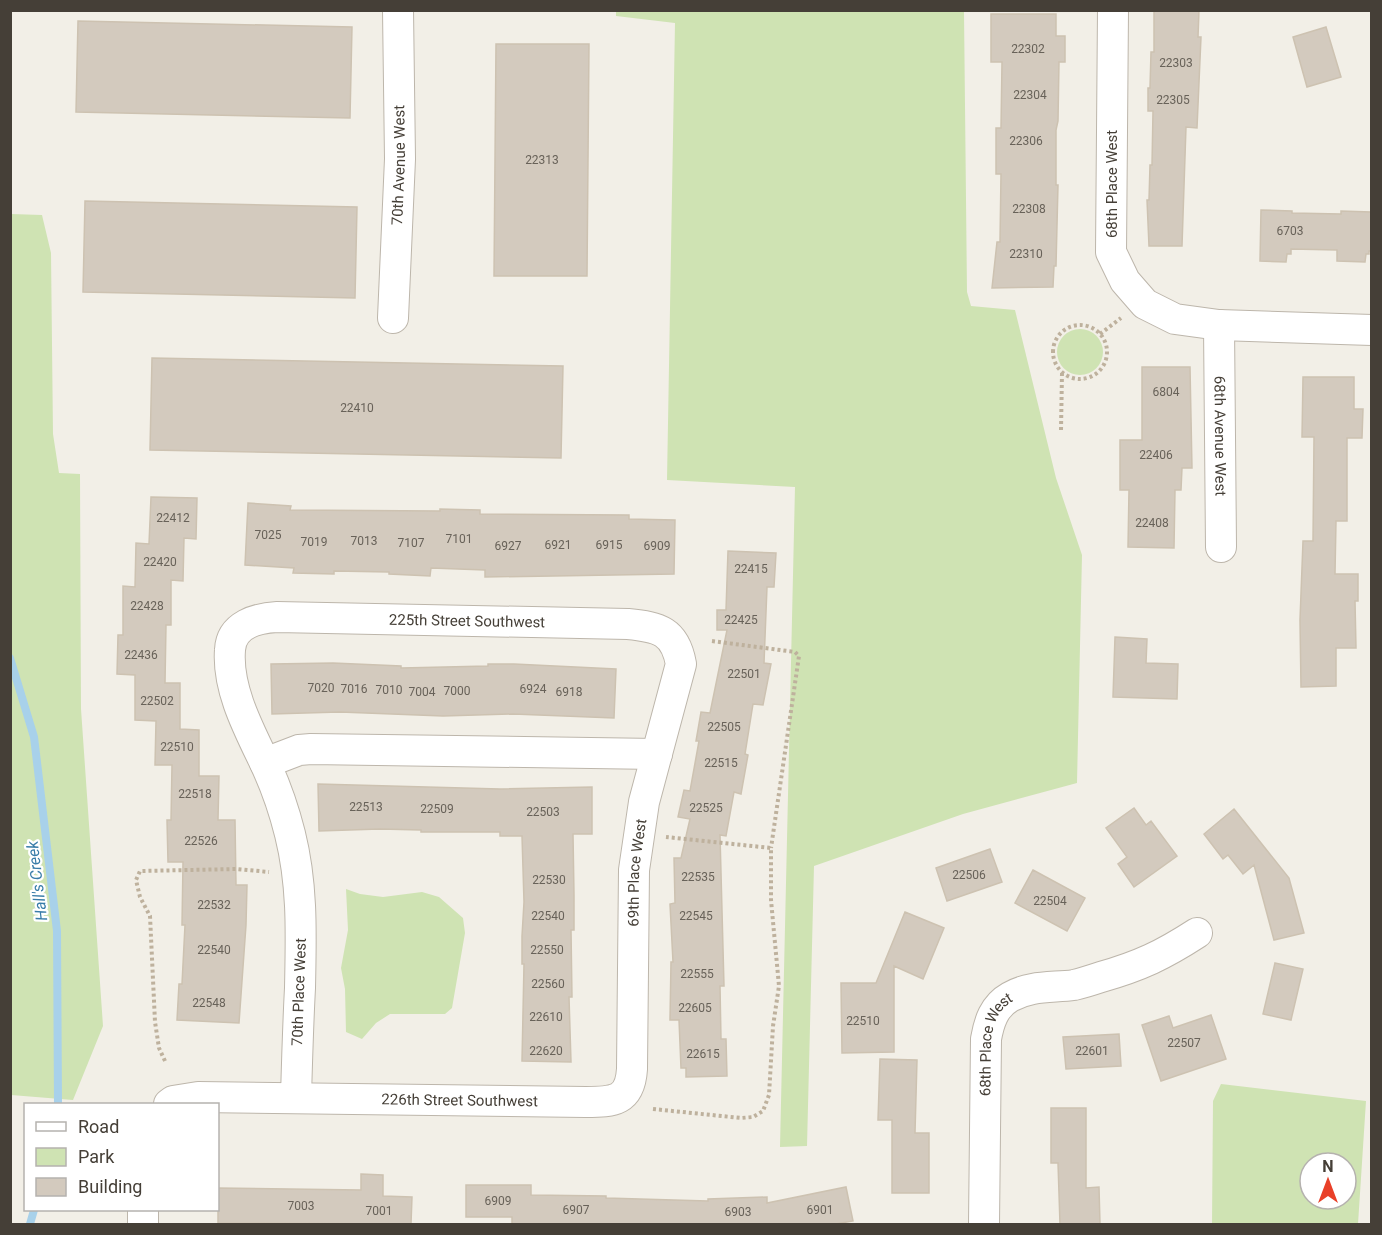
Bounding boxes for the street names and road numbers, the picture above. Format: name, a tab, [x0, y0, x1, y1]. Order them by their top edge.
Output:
street label: 70th Avenue West	[388, 105, 409, 226]
street label: 68th Place West	[1103, 130, 1121, 238]
street label: 68th Avenue West	[1210, 376, 1230, 496]
street label: 225th Street Southwest	[389, 611, 545, 631]
street label: 69th Place West	[624, 817, 650, 927]
street label: 70th Place West	[288, 938, 310, 1046]
street label: 68th Place West	[976, 989, 1016, 1096]
street label: 226th Street Southwest	[381, 1090, 538, 1110]

